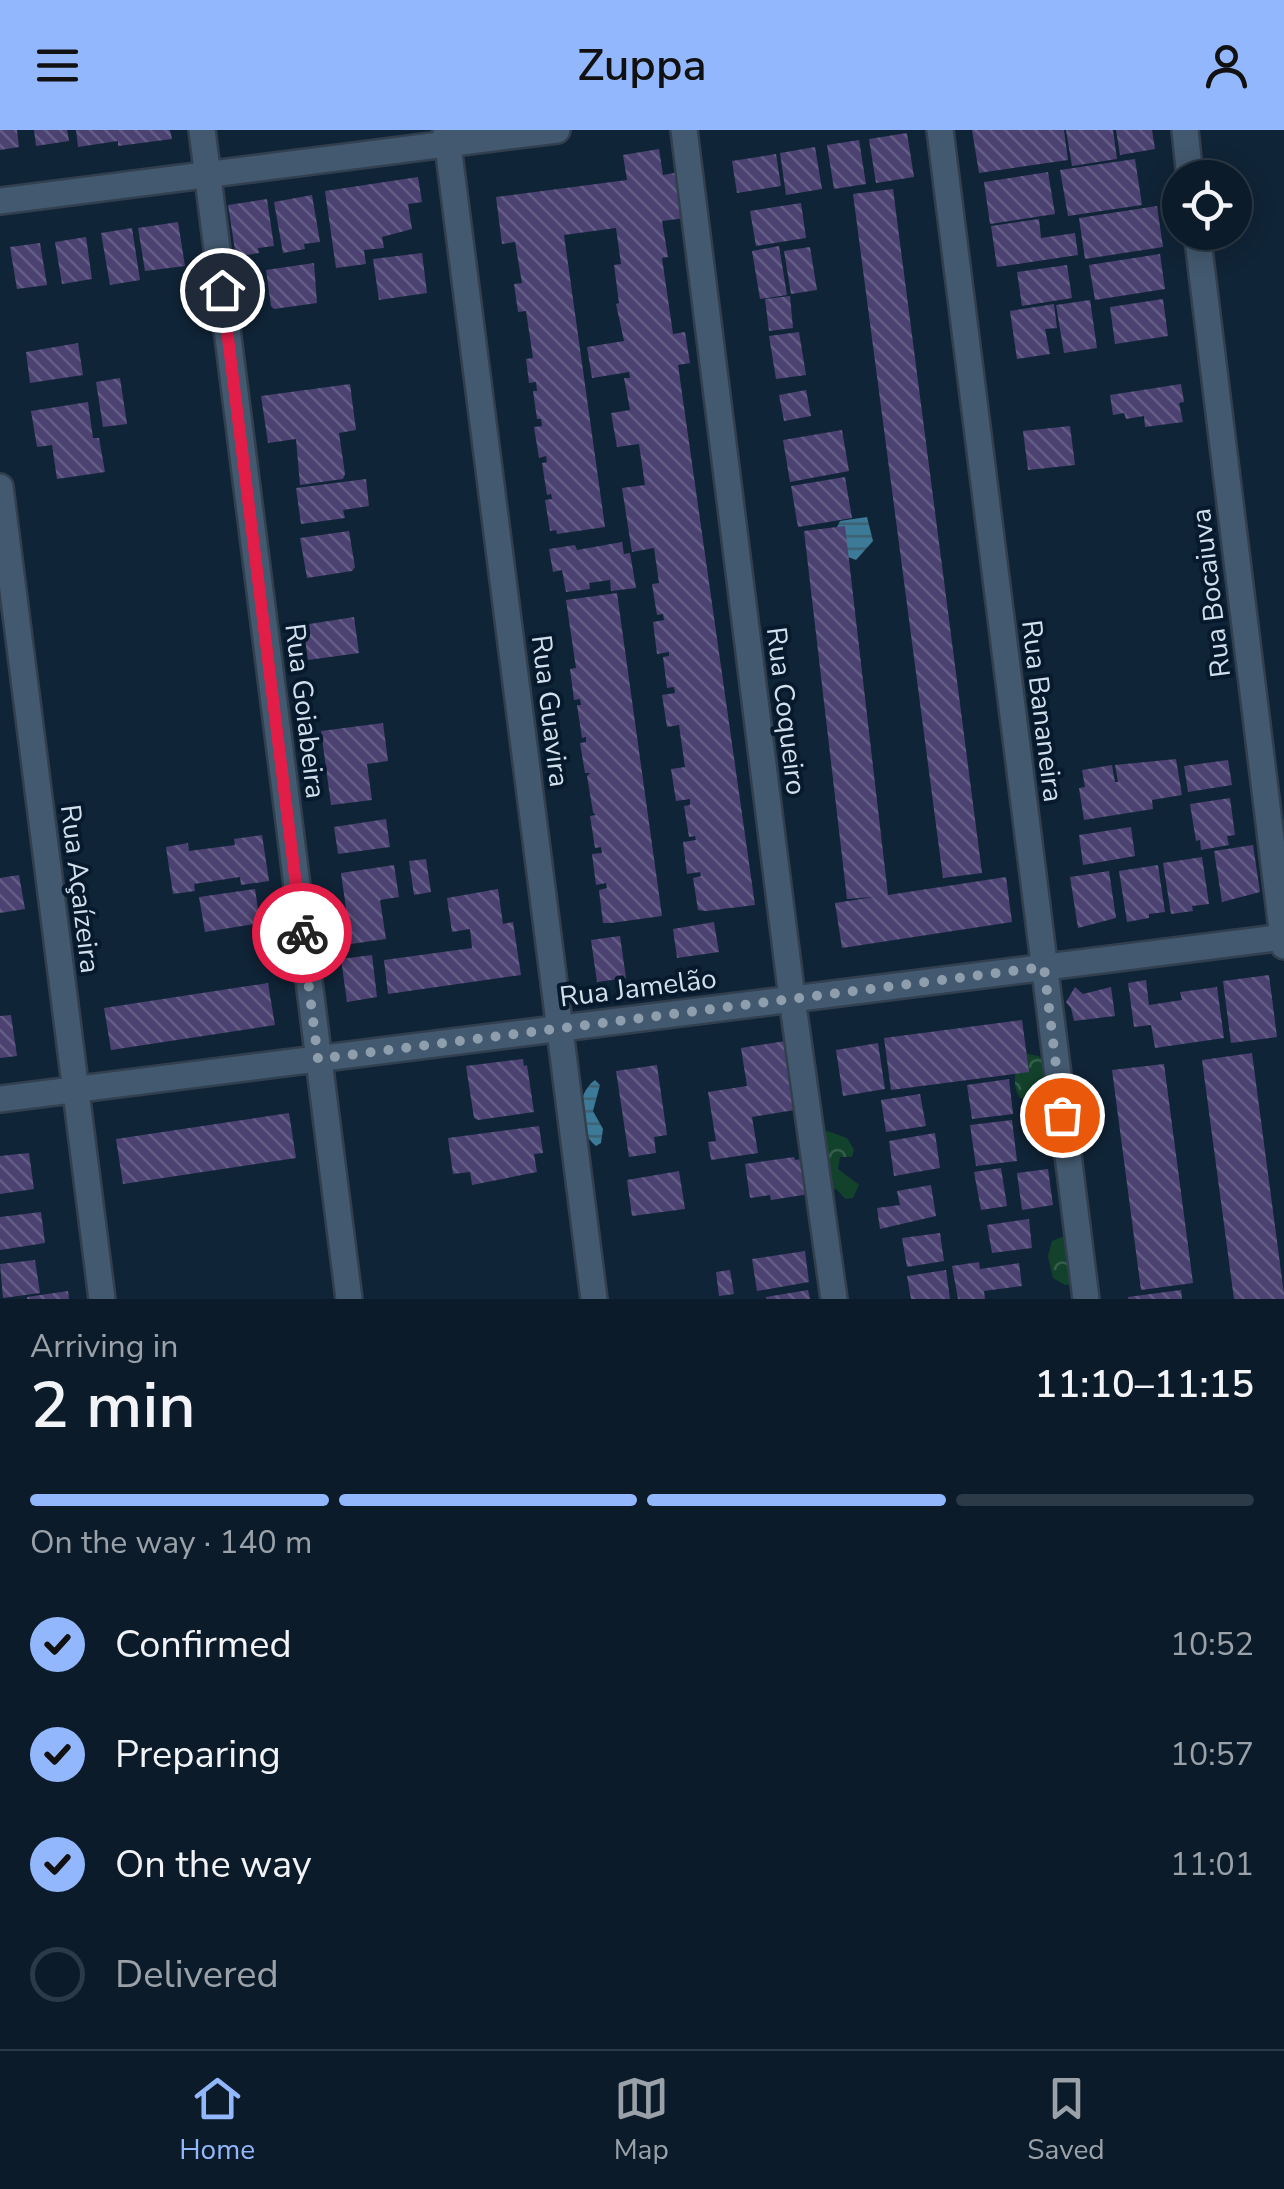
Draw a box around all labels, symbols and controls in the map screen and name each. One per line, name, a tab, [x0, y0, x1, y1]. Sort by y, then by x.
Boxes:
text: Zuppa	[577, 35, 707, 96]
icon: menu	[30, 38, 85, 93]
icon: person	[1199, 38, 1254, 93]
map controls	[1162, 160, 1252, 250]
button: locate	[1162, 160, 1252, 250]
pin	[180, 248, 265, 333]
icon: home	[195, 263, 250, 318]
street label: Rua Bocaiuva	[1182, 506, 1240, 680]
street label: Rua Bananeira	[1012, 618, 1072, 804]
street label: Rua Goiabeira	[275, 621, 335, 801]
street label: Rua Coqueiro	[757, 625, 815, 797]
street label: Rua Guavira	[522, 633, 578, 789]
street label: Rua Açaízeira	[51, 802, 109, 976]
courier	[252, 883, 352, 983]
icon: bike	[275, 906, 330, 961]
street label: Rua Jamelão	[557, 960, 719, 1016]
pin	[1020, 1073, 1105, 1158]
icon: bag	[1035, 1088, 1090, 1143]
text: Arriving in	[30, 1325, 178, 1368]
text: 11:10–11:15	[1035, 1359, 1254, 1410]
text: 2 min	[30, 1361, 196, 1450]
text: On the way · 140 m	[30, 1521, 312, 1564]
icon: check	[30, 1617, 85, 1672]
text: Confirmed	[115, 1619, 292, 1670]
text: 10:52	[1170, 1623, 1254, 1666]
icon: check	[30, 1727, 85, 1782]
text: Preparing	[115, 1729, 281, 1780]
text: 10:57	[1170, 1733, 1254, 1776]
icon: check	[30, 1837, 85, 1892]
text: On the way	[115, 1839, 311, 1890]
text: 11:01	[1170, 1843, 1254, 1886]
text: Delivered	[115, 1949, 279, 2000]
tab: Home	[179, 2071, 255, 2169]
tab: Map	[614, 2071, 669, 2169]
tab: Saved	[1027, 2071, 1105, 2169]

